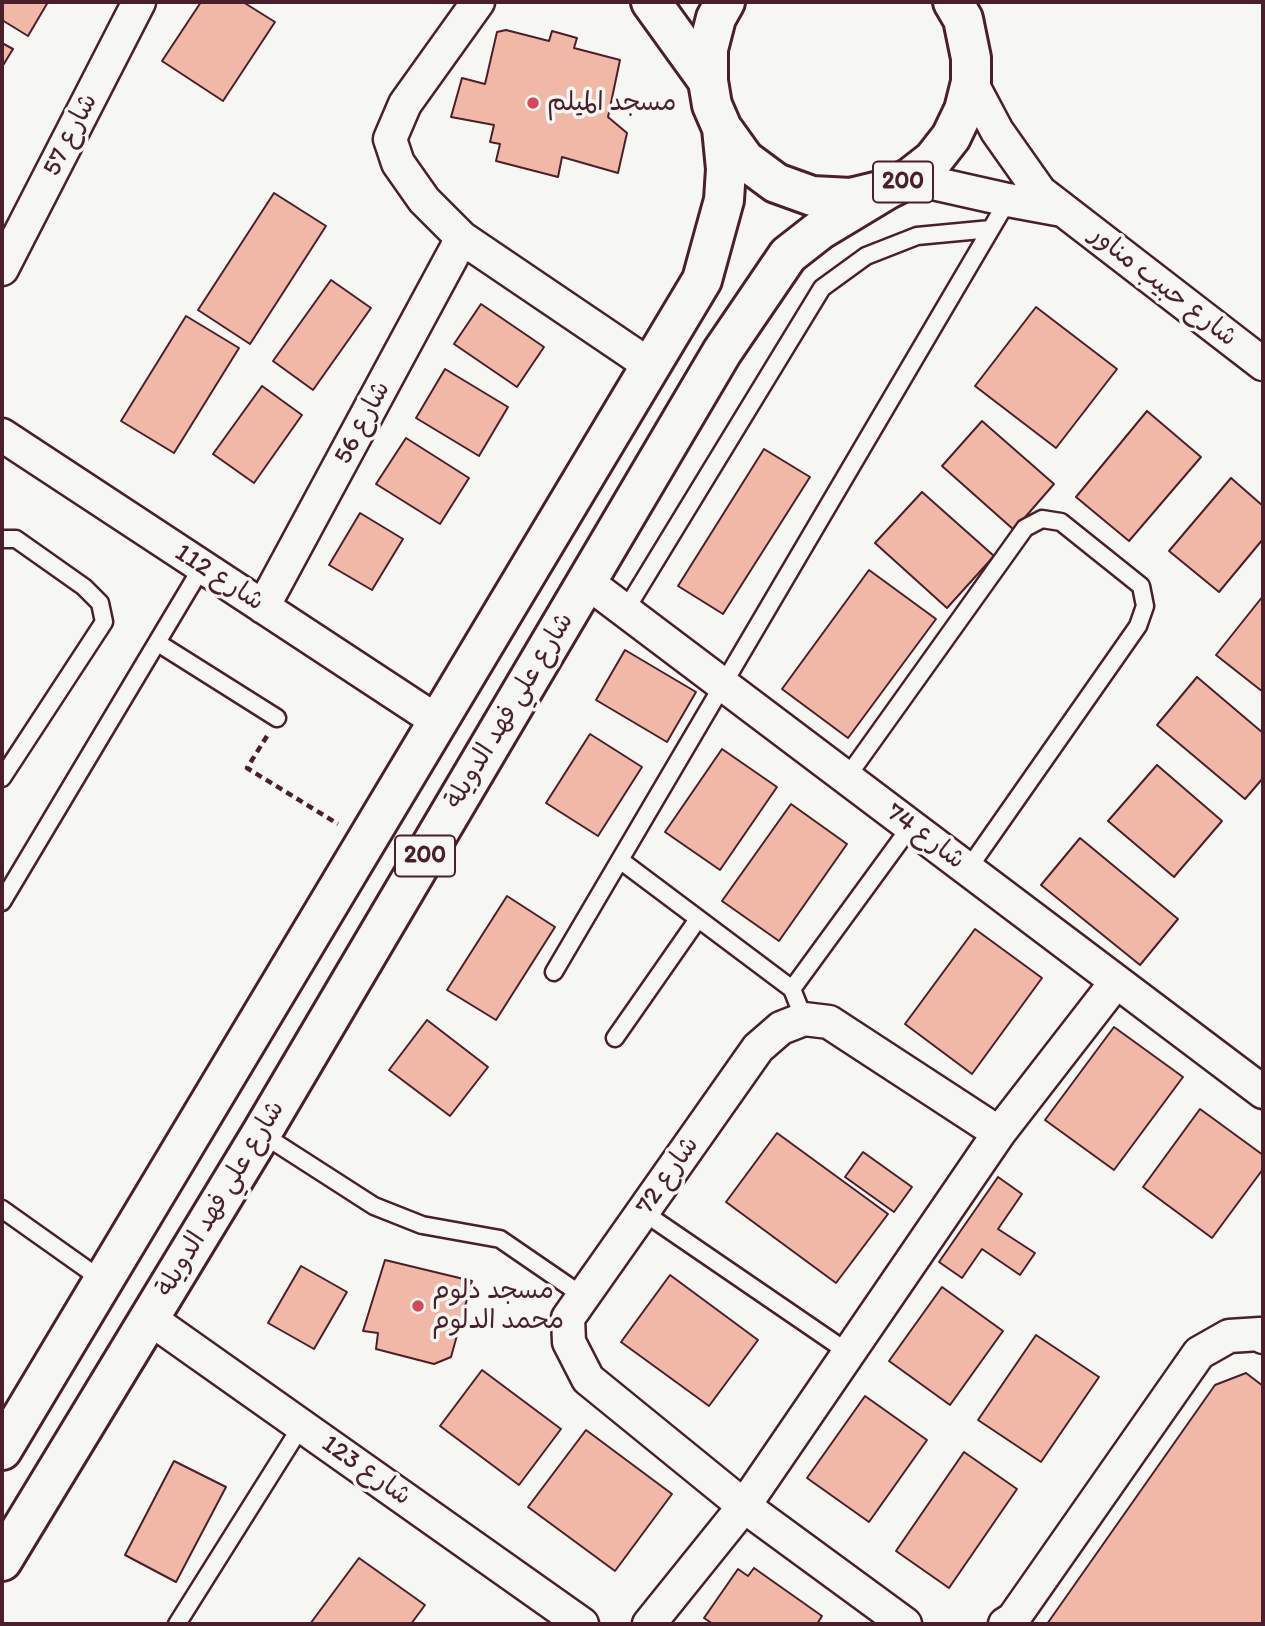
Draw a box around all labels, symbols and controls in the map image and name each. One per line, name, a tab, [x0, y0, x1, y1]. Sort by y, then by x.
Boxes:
place label: مسجد الميلم	[547, 87, 676, 119]
street label: شارع 57	[37, 88, 105, 182]
marker: مسجد الميلم	[525, 95, 541, 111]
road number: 200	[873, 162, 933, 202]
street label: شارع حبيب مناور	[1083, 220, 1243, 354]
street label: شارع 56	[328, 376, 398, 470]
street label: شارع 112	[169, 538, 269, 618]
street label: شارع علي فهد الدويلة	[439, 607, 581, 815]
street label: شارع 74	[879, 797, 971, 877]
road number: 200	[395, 836, 455, 876]
street label: شارع علي فهد الدويلة	[150, 1095, 292, 1303]
street label: شارع 72	[630, 1131, 706, 1221]
place label: مسجد دلوم محمد الدلوم	[432, 1275, 564, 1336]
marker: مسجد دلوم محمد الدلوم	[410, 1298, 426, 1314]
street label: شارع 123	[315, 1429, 417, 1513]

